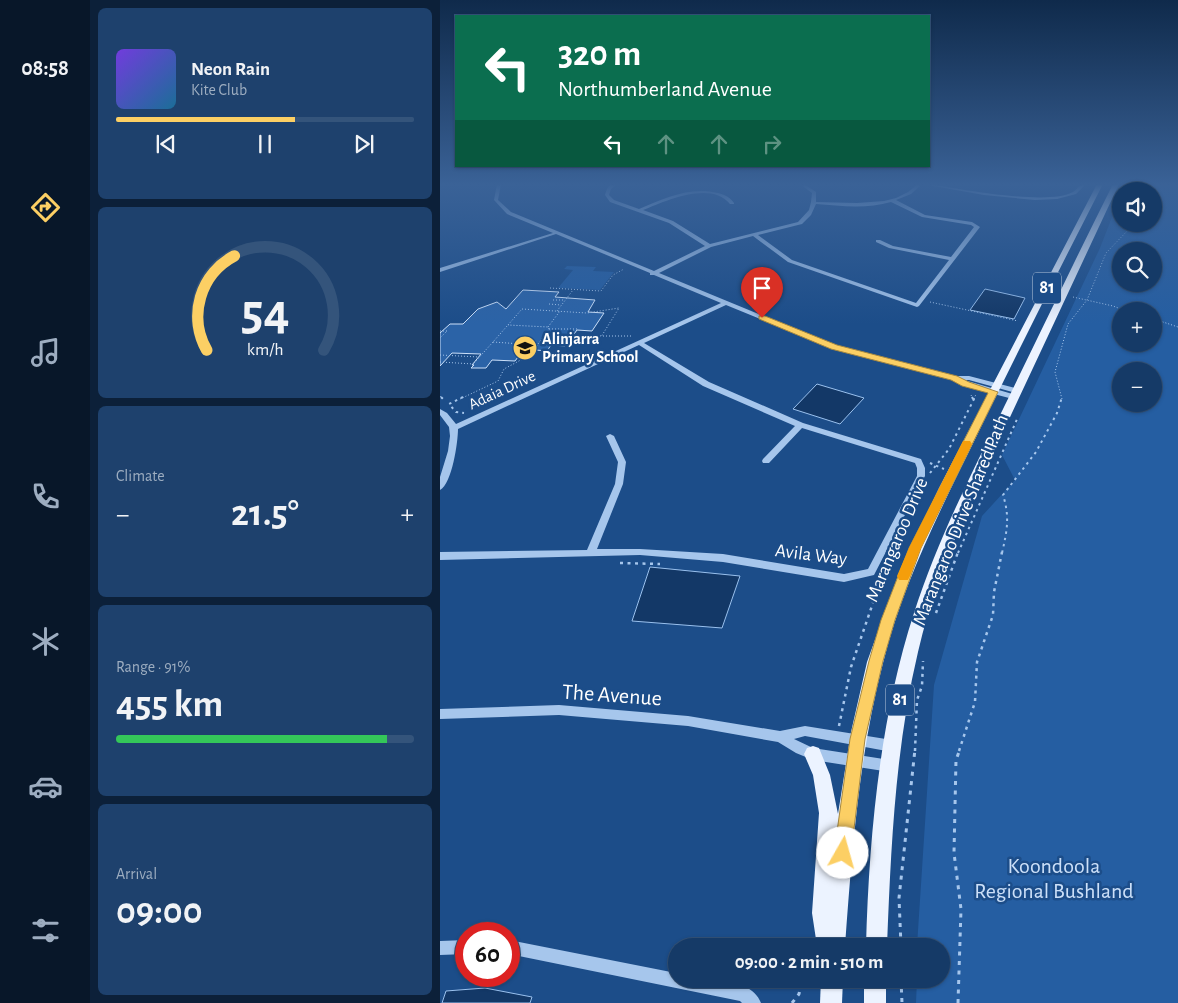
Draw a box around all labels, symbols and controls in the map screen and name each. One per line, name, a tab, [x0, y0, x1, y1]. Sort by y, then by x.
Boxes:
icon: left	[475, 35, 540, 100]
text: 320 m	[558, 37, 641, 72]
text: 08:58	[21, 57, 69, 79]
text: Neon Rain	[191, 60, 270, 79]
text: Northumberland Avenue	[558, 78, 772, 100]
text: Kite Club	[191, 82, 247, 98]
icon: previous	[152, 130, 180, 158]
icon: pause	[251, 130, 279, 158]
icon: next	[350, 130, 378, 158]
icon: left	[599, 130, 627, 158]
icon: ahead	[652, 130, 680, 158]
icon: ahead	[705, 130, 733, 158]
icon: right	[758, 130, 786, 158]
map controls	[1112, 182, 1162, 412]
button: sound	[1112, 182, 1162, 232]
icon: directions	[28, 190, 63, 225]
button: search	[1112, 242, 1162, 292]
pin	[741, 267, 783, 318]
road number: 81	[1033, 272, 1061, 304]
icon: arrive	[748, 274, 776, 302]
text: 54	[241, 287, 289, 339]
button: +	[1112, 302, 1162, 352]
place label: Alinjarra Primary School	[542, 331, 639, 366]
icon: music	[28, 335, 63, 370]
school or university icon: Alinjarra Primary School	[512, 335, 538, 361]
text: km/h	[247, 341, 283, 359]
button: −	[1112, 362, 1162, 412]
street label: Adaia Drive	[466, 368, 538, 412]
street label: Marangaroo Drive Shared Path	[910, 412, 1012, 628]
text: Climate	[116, 468, 165, 484]
street label: Marangaroo Drive	[862, 475, 932, 605]
icon: phone	[28, 479, 63, 514]
text: 21.5°	[231, 495, 299, 533]
text: −	[116, 501, 129, 529]
text: +	[401, 501, 414, 529]
street label: Avila Way	[774, 541, 848, 569]
icon: climate	[28, 624, 63, 659]
text: Range · 91%	[116, 659, 190, 675]
street label: The Avenue	[561, 681, 663, 709]
road number: 81	[886, 684, 914, 716]
text: 455 km	[116, 686, 223, 724]
icon: car	[28, 769, 63, 804]
position arrow	[816, 826, 868, 878]
park label: Koondoola Regional Bushland	[974, 855, 1134, 902]
text: Arrival	[116, 866, 157, 882]
text: 09:00	[116, 893, 202, 931]
icon: filters	[28, 913, 63, 948]
speed limit sign: 60	[455, 922, 520, 987]
text: 09:00 · 2 min · 510 m	[735, 953, 883, 972]

